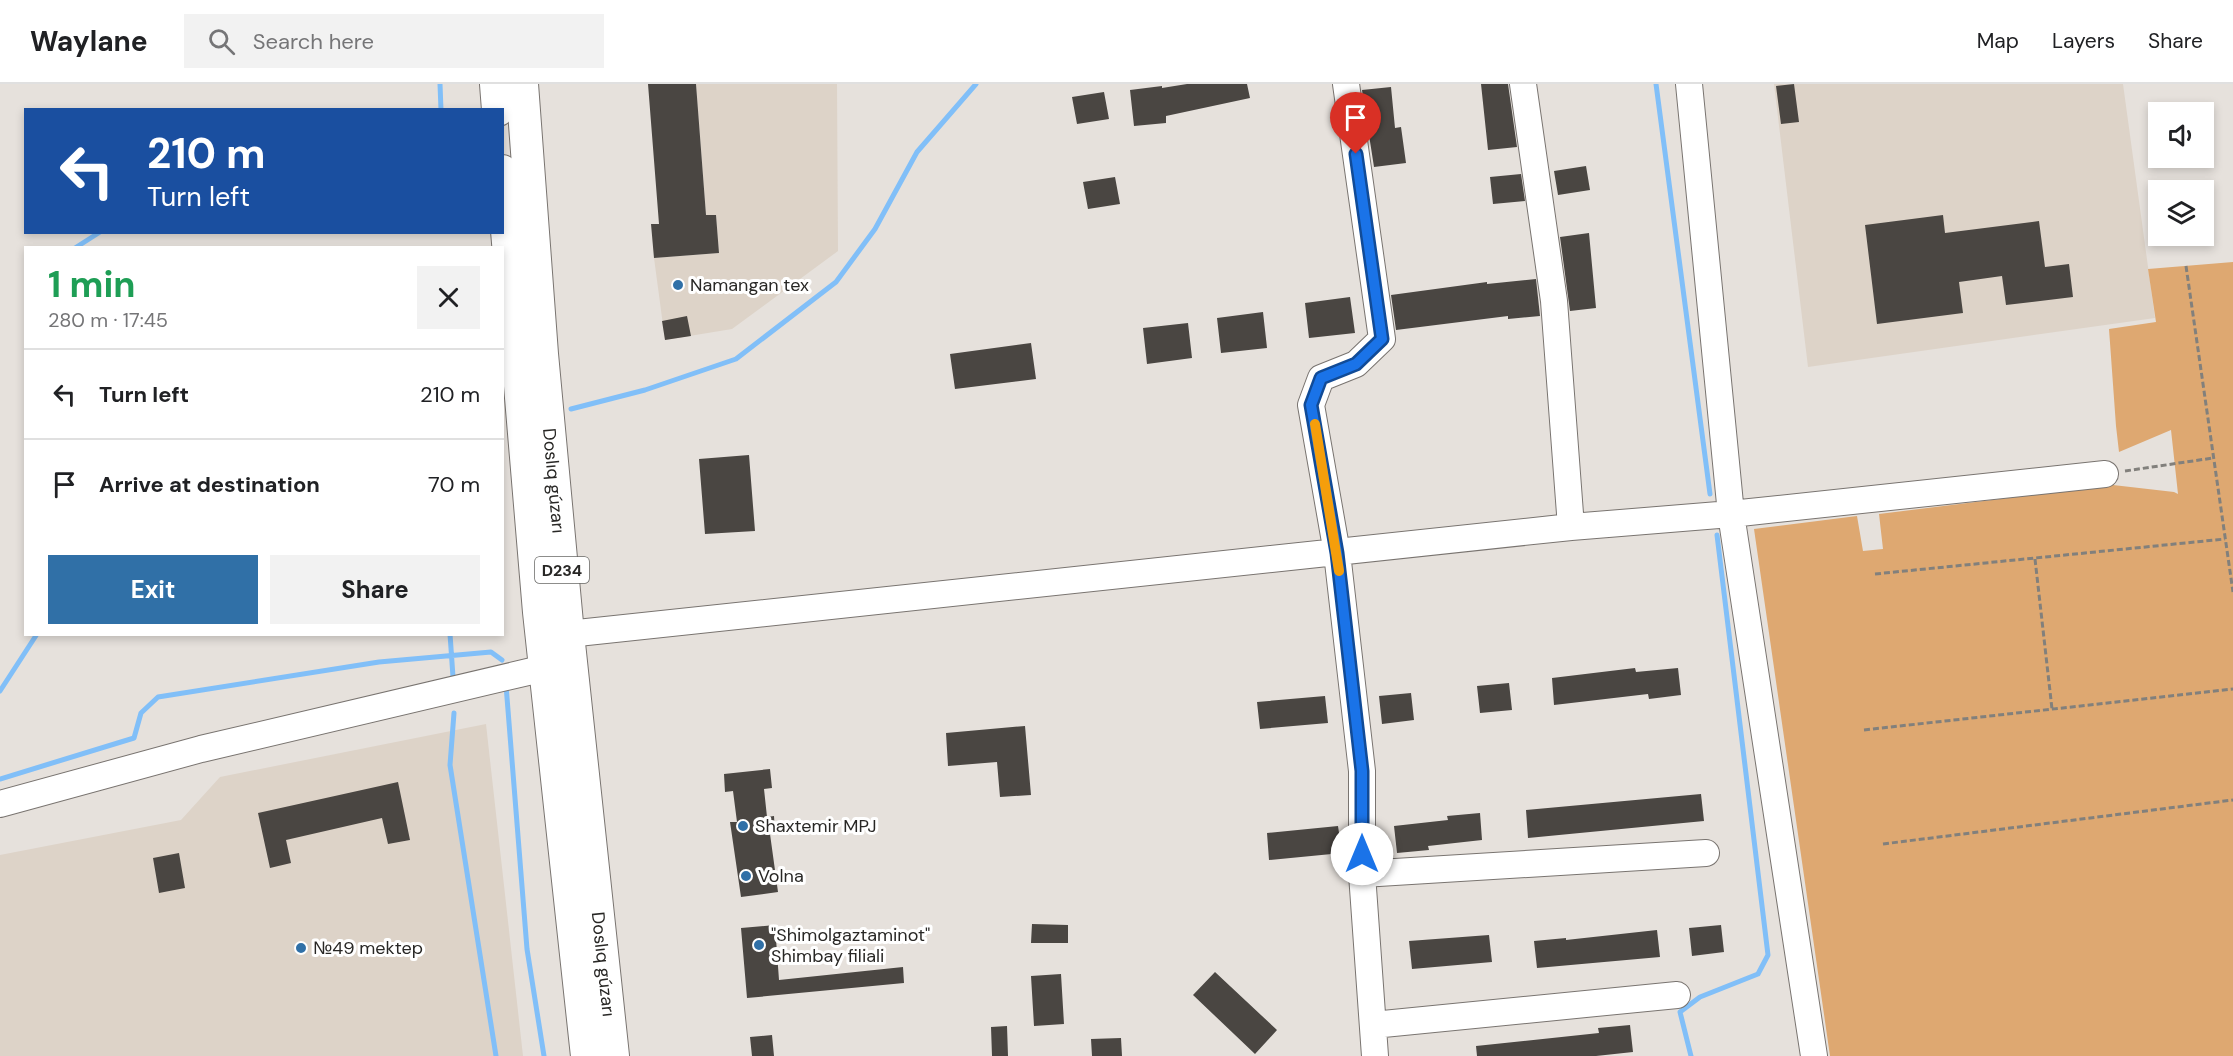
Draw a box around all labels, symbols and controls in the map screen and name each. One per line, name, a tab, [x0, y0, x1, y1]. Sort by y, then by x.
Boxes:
search box	[184, 14, 604, 68]
text: Waylane	[30, 23, 148, 60]
icon: search	[205, 25, 238, 58]
text: Search here	[253, 27, 374, 56]
text: Map	[1977, 27, 2019, 55]
text: Layers	[2052, 27, 2115, 55]
text: Share	[2148, 27, 2203, 55]
pin	[1330, 92, 1381, 154]
icon: arrive	[1339, 101, 1372, 134]
map controls	[2148, 102, 2214, 246]
button: sound	[2148, 102, 2214, 168]
text: 210 m	[147, 126, 265, 181]
icon: left	[48, 132, 126, 210]
text: Turn left	[147, 179, 250, 214]
button: layers	[2148, 180, 2214, 246]
text: 1 min	[48, 261, 136, 308]
button: close	[417, 266, 480, 329]
place label: Namangan tex	[690, 273, 809, 297]
marker: Namangan tex	[671, 278, 685, 292]
text: 280 m · 17:45	[48, 307, 168, 333]
icon: left	[48, 378, 81, 411]
text: Turn left	[99, 380, 189, 409]
text: 210 m	[420, 380, 480, 409]
street label: Doslıq gúzarı	[537, 427, 571, 534]
icon: arrive	[48, 468, 81, 501]
text: Arrive at destination	[99, 470, 320, 499]
text: 70 m	[428, 470, 480, 499]
button: Exit	[48, 555, 258, 624]
button: Share	[270, 555, 480, 624]
road number: D234	[535, 557, 589, 583]
place label: Shaxtemir MPJ	[755, 814, 877, 838]
marker: Shaxtemir MPJ	[736, 819, 750, 833]
position arrow	[1330, 822, 1394, 886]
place label: Volna	[758, 864, 804, 888]
marker: Volna	[739, 869, 753, 883]
street label: Doslıq gúzarı	[586, 911, 621, 1018]
place label: "Shimolgaztaminot" Shimbay filiali	[771, 923, 930, 968]
place label: №49 mektep	[313, 936, 423, 960]
marker: "Shimolgaztaminot" Shimbay filiali	[752, 938, 766, 952]
marker: №49 mektep	[294, 941, 308, 955]

